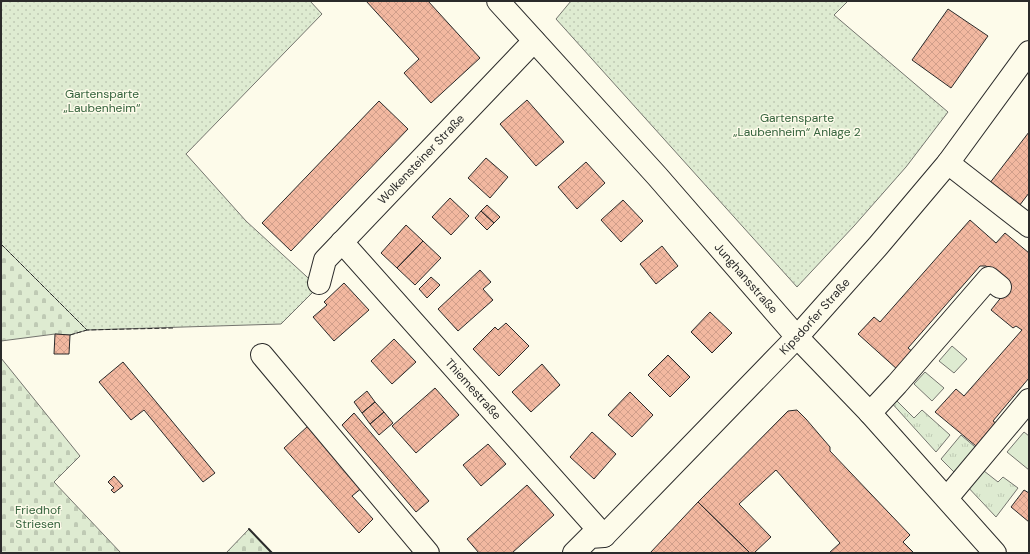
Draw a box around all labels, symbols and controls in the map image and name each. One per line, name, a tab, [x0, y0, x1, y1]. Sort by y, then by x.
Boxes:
park label: Gartensparte „Laubenheim“	[64, 86, 141, 116]
park label: Gartensparte „Laubenheim“ Anlage 2	[733, 110, 861, 140]
street label: Wolkensteiner Straße	[374, 111, 468, 208]
street label: Junghansstraße	[711, 239, 781, 317]
street label: Kipsdorfer Straße	[776, 275, 854, 358]
street label: Thiemestraße	[441, 355, 505, 423]
park label: Friedhof Striesen	[15, 502, 61, 532]

